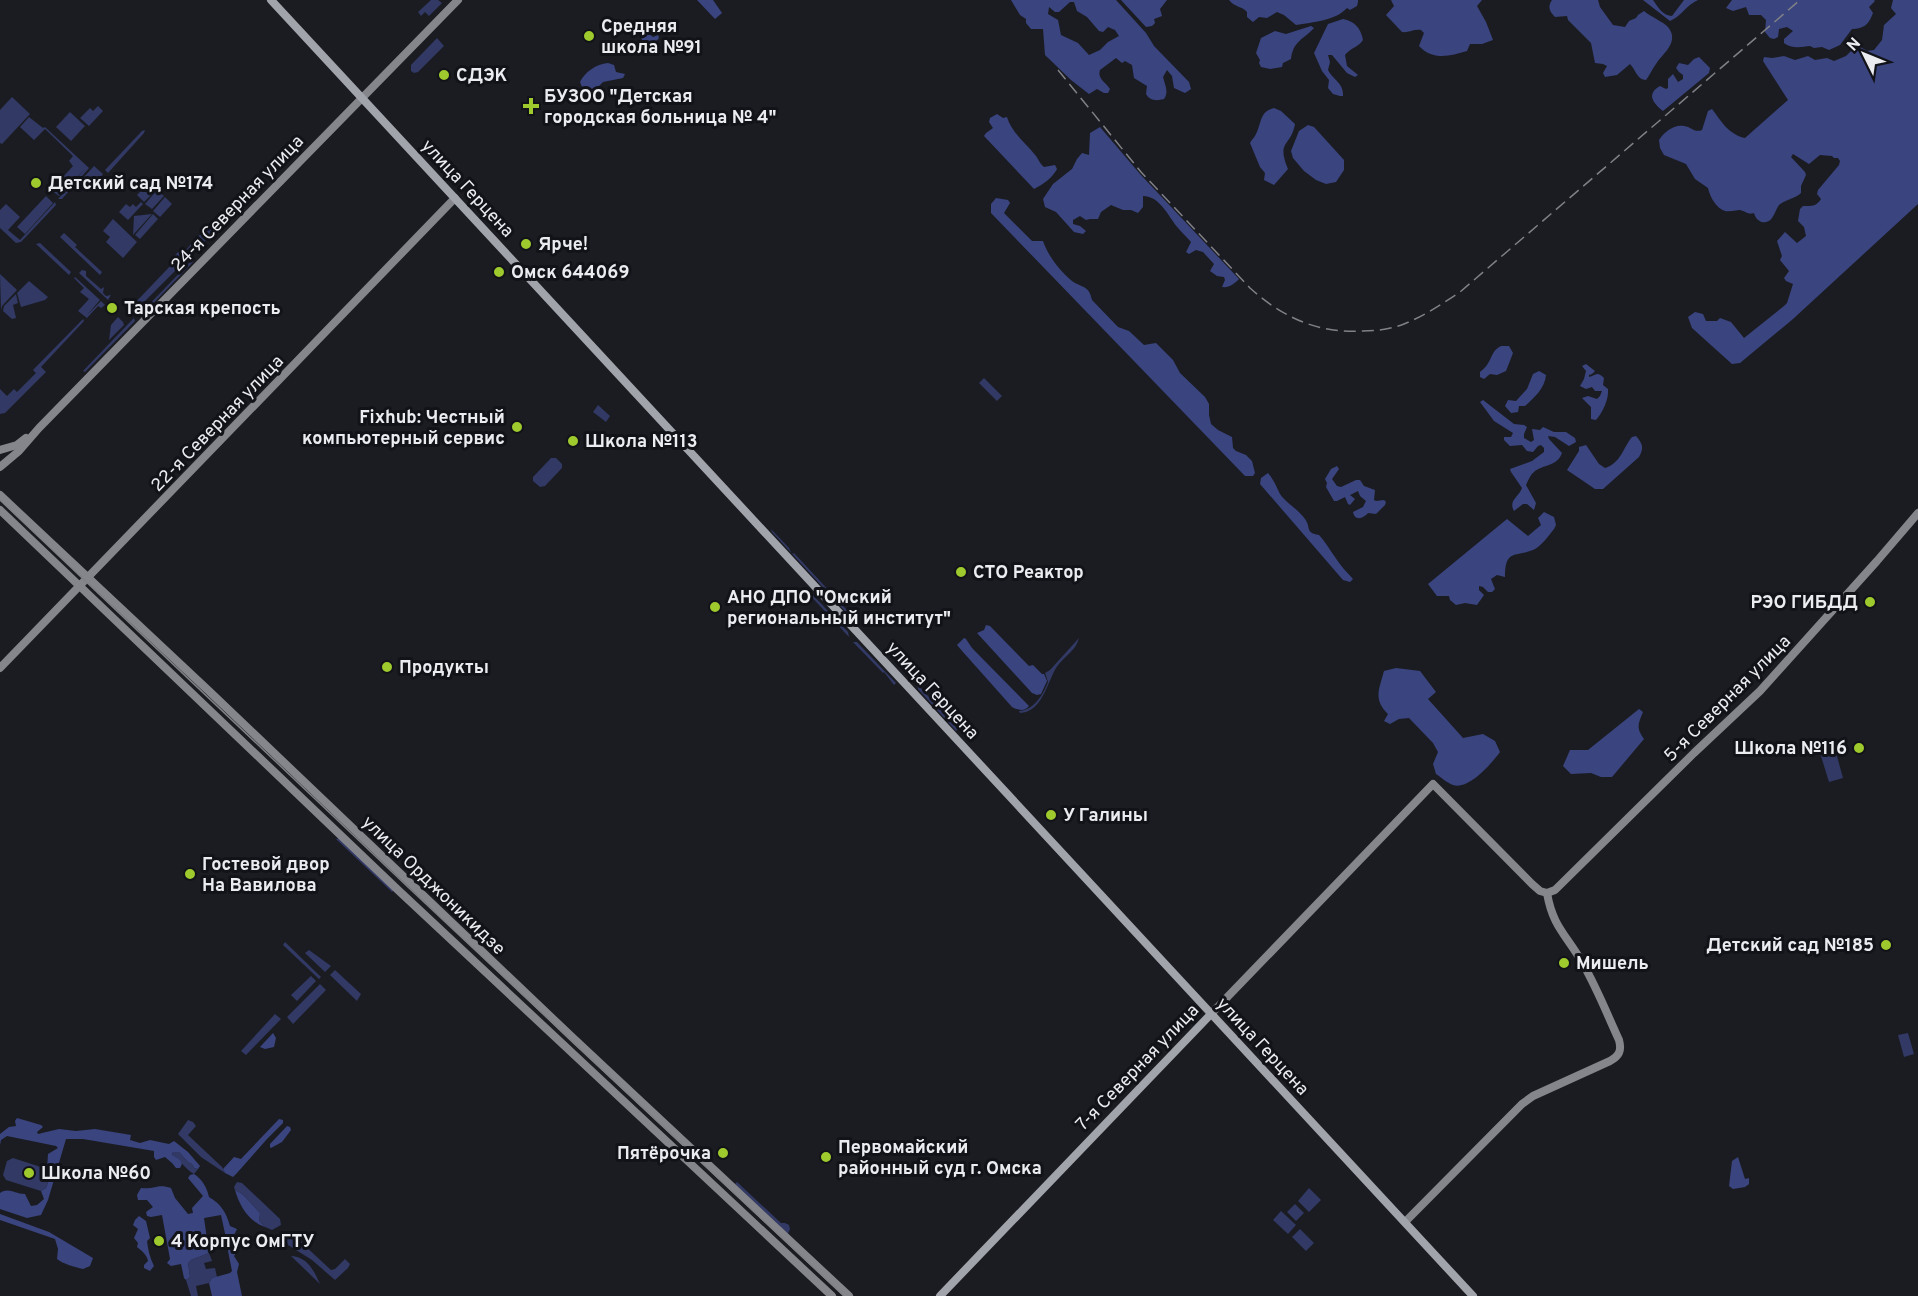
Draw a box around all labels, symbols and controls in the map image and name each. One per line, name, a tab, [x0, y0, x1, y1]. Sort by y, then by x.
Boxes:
place label: Средняя школа №91	[601, 16, 702, 60]
north arrow	[1834, 24, 1894, 84]
marker: Средняя школа №91	[582, 29, 596, 43]
text: N	[1843, 34, 1866, 56]
place label: СДЭК	[456, 65, 508, 88]
marker: СДЭК	[437, 68, 451, 82]
place label: БУЗОО "Детская городская больница № 4"	[544, 86, 777, 130]
marker: БУЗОО "Детская городская больница № 4"	[522, 97, 540, 115]
street label: 24-я Северная улица	[167, 131, 309, 277]
street label: улица Герцена	[416, 135, 518, 243]
place label: Детский сад №174	[48, 173, 213, 196]
marker: Детский сад №174	[29, 176, 43, 190]
place label: Ярче!	[538, 234, 588, 257]
marker: Ярче!	[519, 237, 533, 251]
place label: Омск 644069	[511, 262, 630, 285]
marker: Омск 644069	[492, 265, 506, 279]
place label: Тарская крепость	[124, 298, 281, 321]
marker: Тарская крепость	[105, 301, 119, 315]
street label: 22-я Северная улица	[147, 351, 289, 497]
place label: Fixhub: Честный компьютерный сервис	[302, 407, 505, 451]
marker: Fixhub: Честный компьютерный сервис	[510, 420, 524, 434]
place label: Школа №113	[585, 431, 697, 454]
marker: Школа №113	[566, 434, 580, 448]
place label: СТО Реактор	[973, 562, 1084, 585]
marker: СТО Реактор	[954, 565, 968, 579]
place label: АНО ДПО "Омский региональный институт"	[727, 587, 951, 631]
place label: РЭО ГИБДД	[1750, 592, 1858, 615]
marker: РЭО ГИБДД	[1863, 595, 1877, 609]
marker: АНО ДПО "Омский региональный институт"	[708, 600, 722, 614]
street label: 5-я Северная улица	[1660, 631, 1796, 767]
street label: улица Герцена	[881, 637, 983, 745]
place label: Продукты	[399, 657, 489, 680]
marker: Продукты	[380, 660, 394, 674]
place label: Школа №116	[1734, 738, 1847, 761]
marker: Школа №116	[1852, 741, 1866, 755]
place label: У Галины	[1063, 805, 1148, 828]
marker: У Галины	[1044, 808, 1058, 822]
street label: улица Орджоникидзе	[356, 812, 510, 961]
place label: Гостевой двор На Вавилова	[202, 854, 330, 898]
marker: Гостевой двор На Вавилова	[183, 867, 197, 881]
place label: Детский сад №185	[1706, 935, 1874, 958]
marker: Детский сад №185	[1879, 938, 1893, 952]
place label: Мишель	[1576, 953, 1649, 976]
marker: Мишель	[1557, 956, 1571, 970]
street label: улица Герцена	[1211, 993, 1313, 1101]
street label: 7-я Северная улица	[1072, 1000, 1205, 1136]
place label: Первомайский районный суд г. Омска	[838, 1137, 1042, 1181]
place label: Пятёрочка	[617, 1143, 711, 1166]
marker: Пятёрочка	[716, 1146, 730, 1160]
marker: Первомайский районный суд г. Омска	[819, 1150, 833, 1164]
place label: Школа №60	[41, 1163, 151, 1186]
marker: Школа №60	[22, 1166, 36, 1180]
place label: 4 Корпус ОмГТУ	[171, 1231, 314, 1254]
marker: 4 Корпус ОмГТУ	[152, 1234, 166, 1248]

